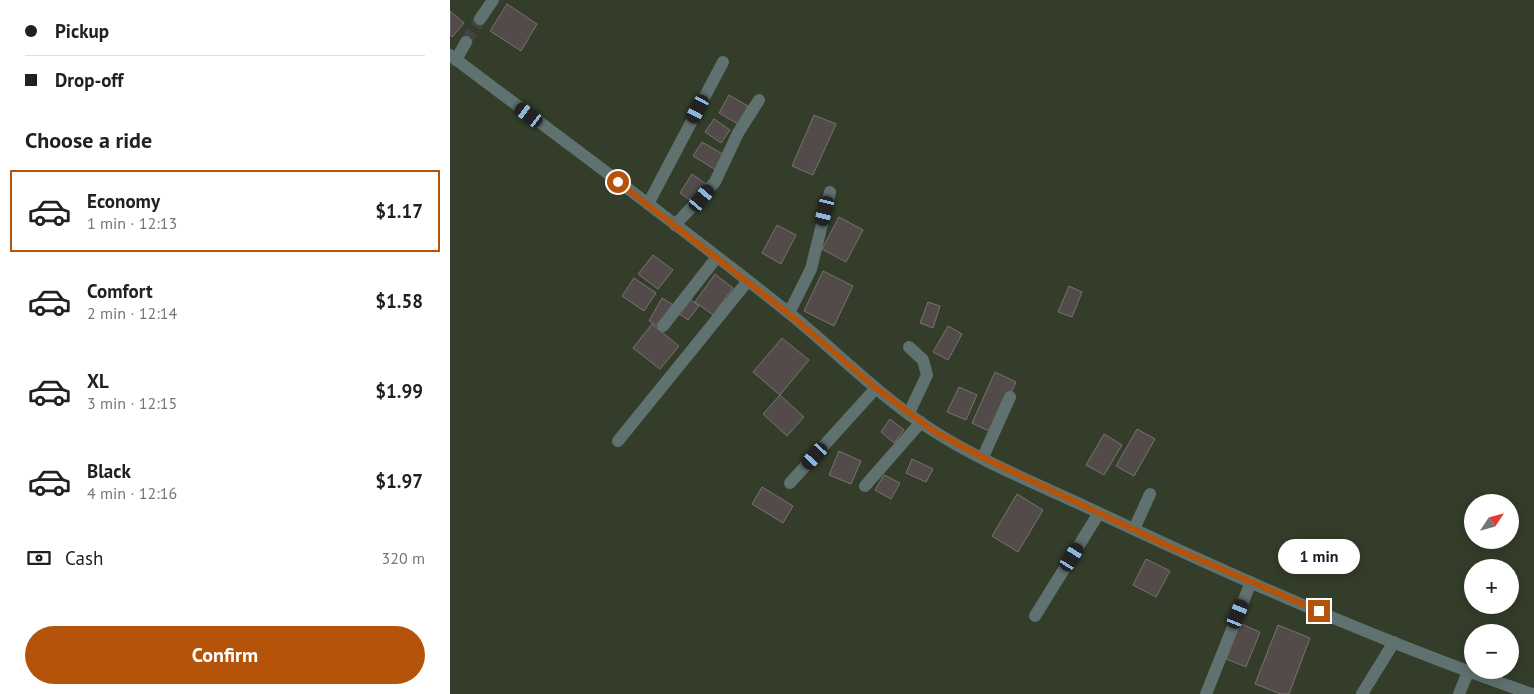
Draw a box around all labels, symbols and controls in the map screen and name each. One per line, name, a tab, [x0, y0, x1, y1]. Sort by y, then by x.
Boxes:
text: Pickup	[55, 19, 109, 43]
text: Drop-off	[55, 68, 123, 92]
car	[684, 92, 711, 126]
car	[512, 100, 545, 130]
text: Choose a ride	[25, 126, 152, 154]
route start	[607, 171, 629, 193]
car	[686, 182, 717, 214]
icon: car	[27, 189, 72, 234]
text: Economy	[87, 189, 160, 213]
car	[814, 195, 835, 227]
text: $1.17	[375, 199, 423, 223]
text: 1 min · 12:13	[87, 213, 177, 233]
icon: car	[27, 279, 72, 324]
text: Comfort	[87, 279, 153, 303]
text: $1.58	[375, 289, 423, 313]
text: 2 min · 12:14	[87, 303, 177, 323]
icon: car	[27, 369, 72, 414]
text: XL	[87, 369, 109, 393]
text: $1.99	[375, 379, 423, 403]
text: 3 min · 12:15	[87, 393, 177, 413]
car	[799, 440, 830, 472]
icon: car	[27, 459, 72, 504]
text: Black	[87, 459, 131, 483]
text: $1.97	[375, 469, 423, 493]
text: 4 min · 12:16	[87, 483, 177, 503]
north arrow	[1464, 494, 1519, 549]
map controls	[1464, 494, 1519, 679]
callout: 1 min	[1278, 538, 1360, 574]
car	[1057, 540, 1086, 574]
icon: cash	[25, 544, 53, 572]
text: Cash	[65, 546, 103, 570]
text: 1 min	[1299, 546, 1339, 566]
text: 320 m	[382, 548, 425, 568]
button: +	[1464, 559, 1519, 614]
car	[1225, 597, 1250, 631]
route end	[1308, 600, 1330, 622]
button: −	[1464, 624, 1519, 679]
button: Confirm	[25, 626, 425, 684]

